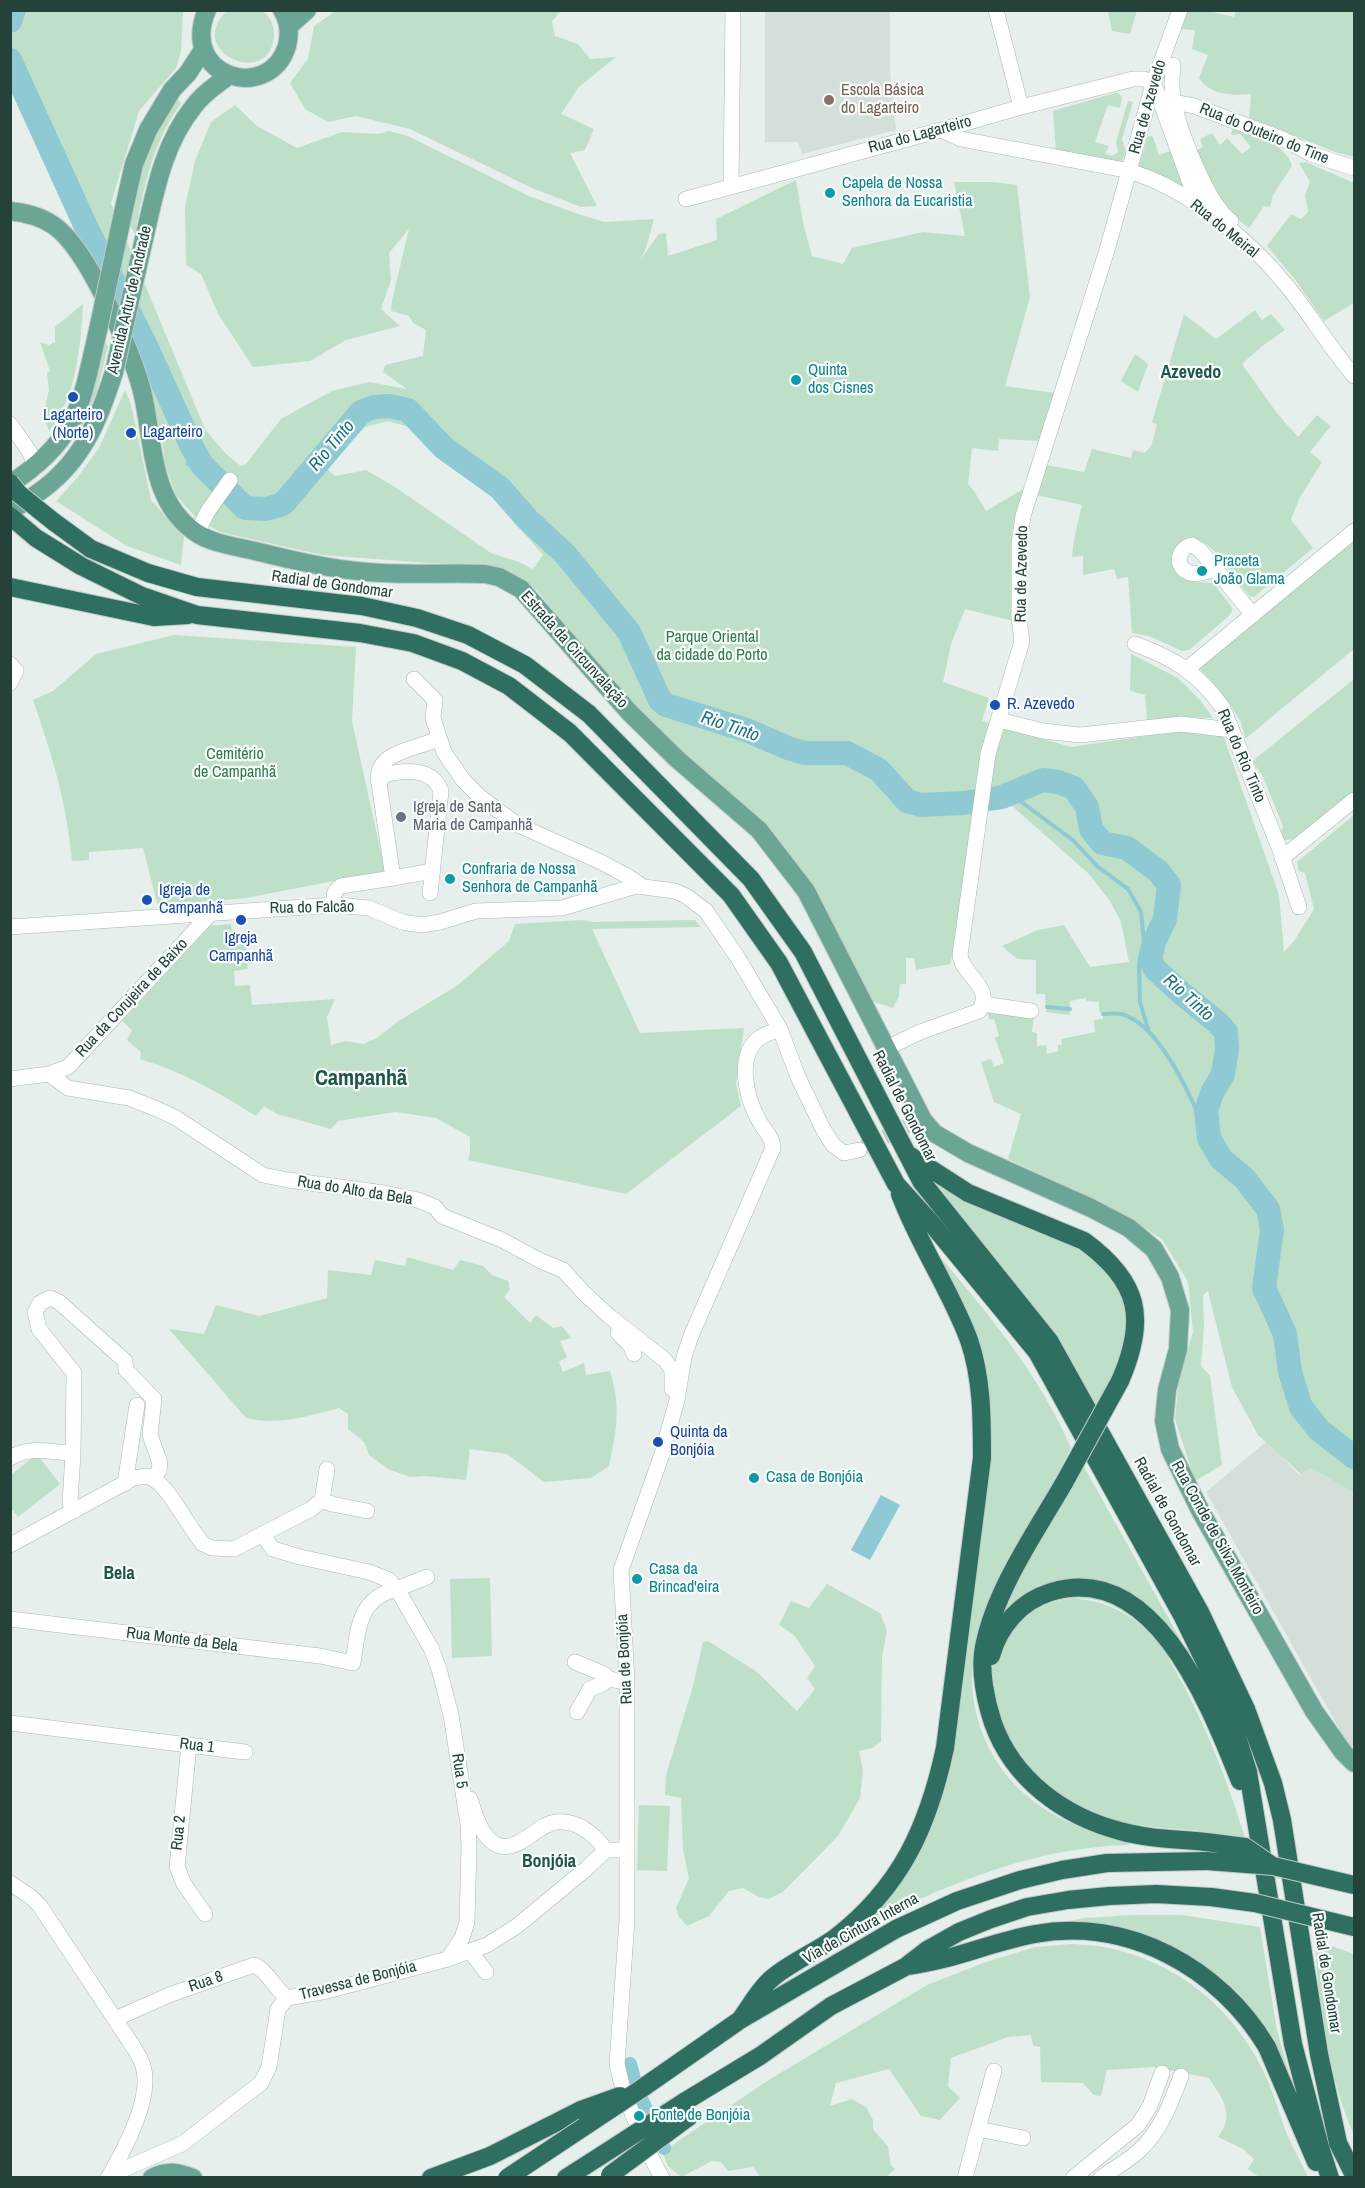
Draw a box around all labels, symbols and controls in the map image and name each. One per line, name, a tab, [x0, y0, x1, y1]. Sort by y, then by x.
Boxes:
street label: Rua de Azevedo	[1125, 58, 1171, 156]
place label: Escola Básica do Lagarteiro	[841, 81, 924, 119]
marker: Escola Básica do Lagarteiro	[822, 93, 836, 107]
street label: Rua do Outeiro do Tine	[1197, 99, 1331, 169]
street label: Rua do Lagarteiro	[866, 112, 974, 158]
place label: Capela de Nossa Senhora da Eucaristia	[842, 174, 973, 212]
marker: Capela de Nossa Senhora da Eucaristia	[823, 186, 837, 200]
street label: Rua do Meiral	[1186, 196, 1262, 262]
street label: Avenida Artur de Andrade	[104, 224, 156, 376]
place label: Quinta dos Cisnes	[808, 361, 874, 399]
district label: Azevedo	[1161, 362, 1221, 384]
marker: Quinta dos Cisnes	[789, 373, 803, 387]
marker: Lagarteiro (Norte)	[66, 390, 80, 404]
place label: Lagarteiro (Norte)	[43, 406, 103, 444]
water label: Rio Tinto	[304, 416, 360, 476]
place label: Lagarteiro	[143, 423, 203, 443]
marker: Lagarteiro	[124, 426, 138, 440]
street label: Rua de Azevedo	[1012, 525, 1032, 623]
place label: Praceta João Glama	[1214, 552, 1285, 590]
marker: Praceta João Glama	[1195, 564, 1209, 578]
street label: Radial de Gondomar	[270, 567, 394, 603]
street label: Estrada da Circunvalação	[516, 587, 632, 713]
park label: Parque Oriental da cidade do Porto	[657, 628, 767, 666]
place label: R. Azevedo	[1007, 695, 1075, 715]
marker: R. Azevedo	[988, 698, 1002, 712]
street label: Rua do Rio Tinto	[1213, 706, 1269, 806]
water label: Rio Tinto	[698, 707, 762, 747]
park label: Cemitério de Campanhã	[194, 745, 276, 783]
place label: Igreja de Santa Maria de Campanhã	[413, 798, 533, 836]
marker: Igreja de Santa Maria de Campanhã	[394, 810, 408, 824]
place label: Confraria de Nossa Senhora de Campanhã	[462, 860, 598, 898]
marker: Confraria de Nossa Senhora de Campanhã	[443, 872, 457, 886]
place label: Igreja de Campanhã	[159, 881, 223, 919]
marker: Igreja de Campanhã	[140, 893, 154, 907]
street label: Rua do Falcão	[269, 898, 355, 918]
marker: Igreja Campanhã	[234, 913, 248, 927]
place label: Igreja Campanhã	[209, 929, 273, 967]
street label: Rua da Corujeira de Baixo	[72, 935, 192, 1061]
water label: Rio Tinto	[1158, 970, 1218, 1026]
street label: Radial de Gondomar	[868, 1047, 940, 1165]
district label: Campanhã	[315, 1066, 407, 1092]
street label: Rua do Alto da Bela	[296, 1172, 414, 1210]
place label: Quinta da Bonjóia	[670, 1423, 728, 1461]
marker: Quinta da Bonjóia	[651, 1435, 665, 1449]
street label: Radial de Gondomar	[1129, 1454, 1205, 1570]
street label: Rua Conde de Silva Monteiro	[1167, 1458, 1267, 1618]
place label: Casa de Bonjóia	[766, 1468, 863, 1488]
marker: Casa de Bonjóia	[747, 1471, 761, 1485]
place label: Casa da Brincad'eira	[649, 1560, 719, 1598]
district label: Bela	[103, 1563, 135, 1585]
marker: Casa da Brincad'eira	[630, 1572, 644, 1586]
street label: Rua de Bonjóia	[613, 1613, 637, 1705]
street label: Rua Monte da Bela	[125, 1624, 239, 1656]
street label: Rua 1	[178, 1734, 216, 1758]
street label: Rua 5	[447, 1752, 471, 1790]
street label: Rua 2	[168, 1815, 190, 1851]
district label: Bonjóia	[522, 1851, 576, 1873]
street label: Via de Cintura Interna	[800, 1889, 922, 1969]
street label: Radial de Gondomar	[1307, 1911, 1345, 2035]
street label: Travessa de Bonjóia	[298, 1957, 418, 2005]
street label: Rua 8	[186, 1967, 226, 1997]
place label: Fonte de Bonjóia	[651, 2106, 750, 2126]
marker: Fonte de Bonjóia	[632, 2109, 646, 2123]

